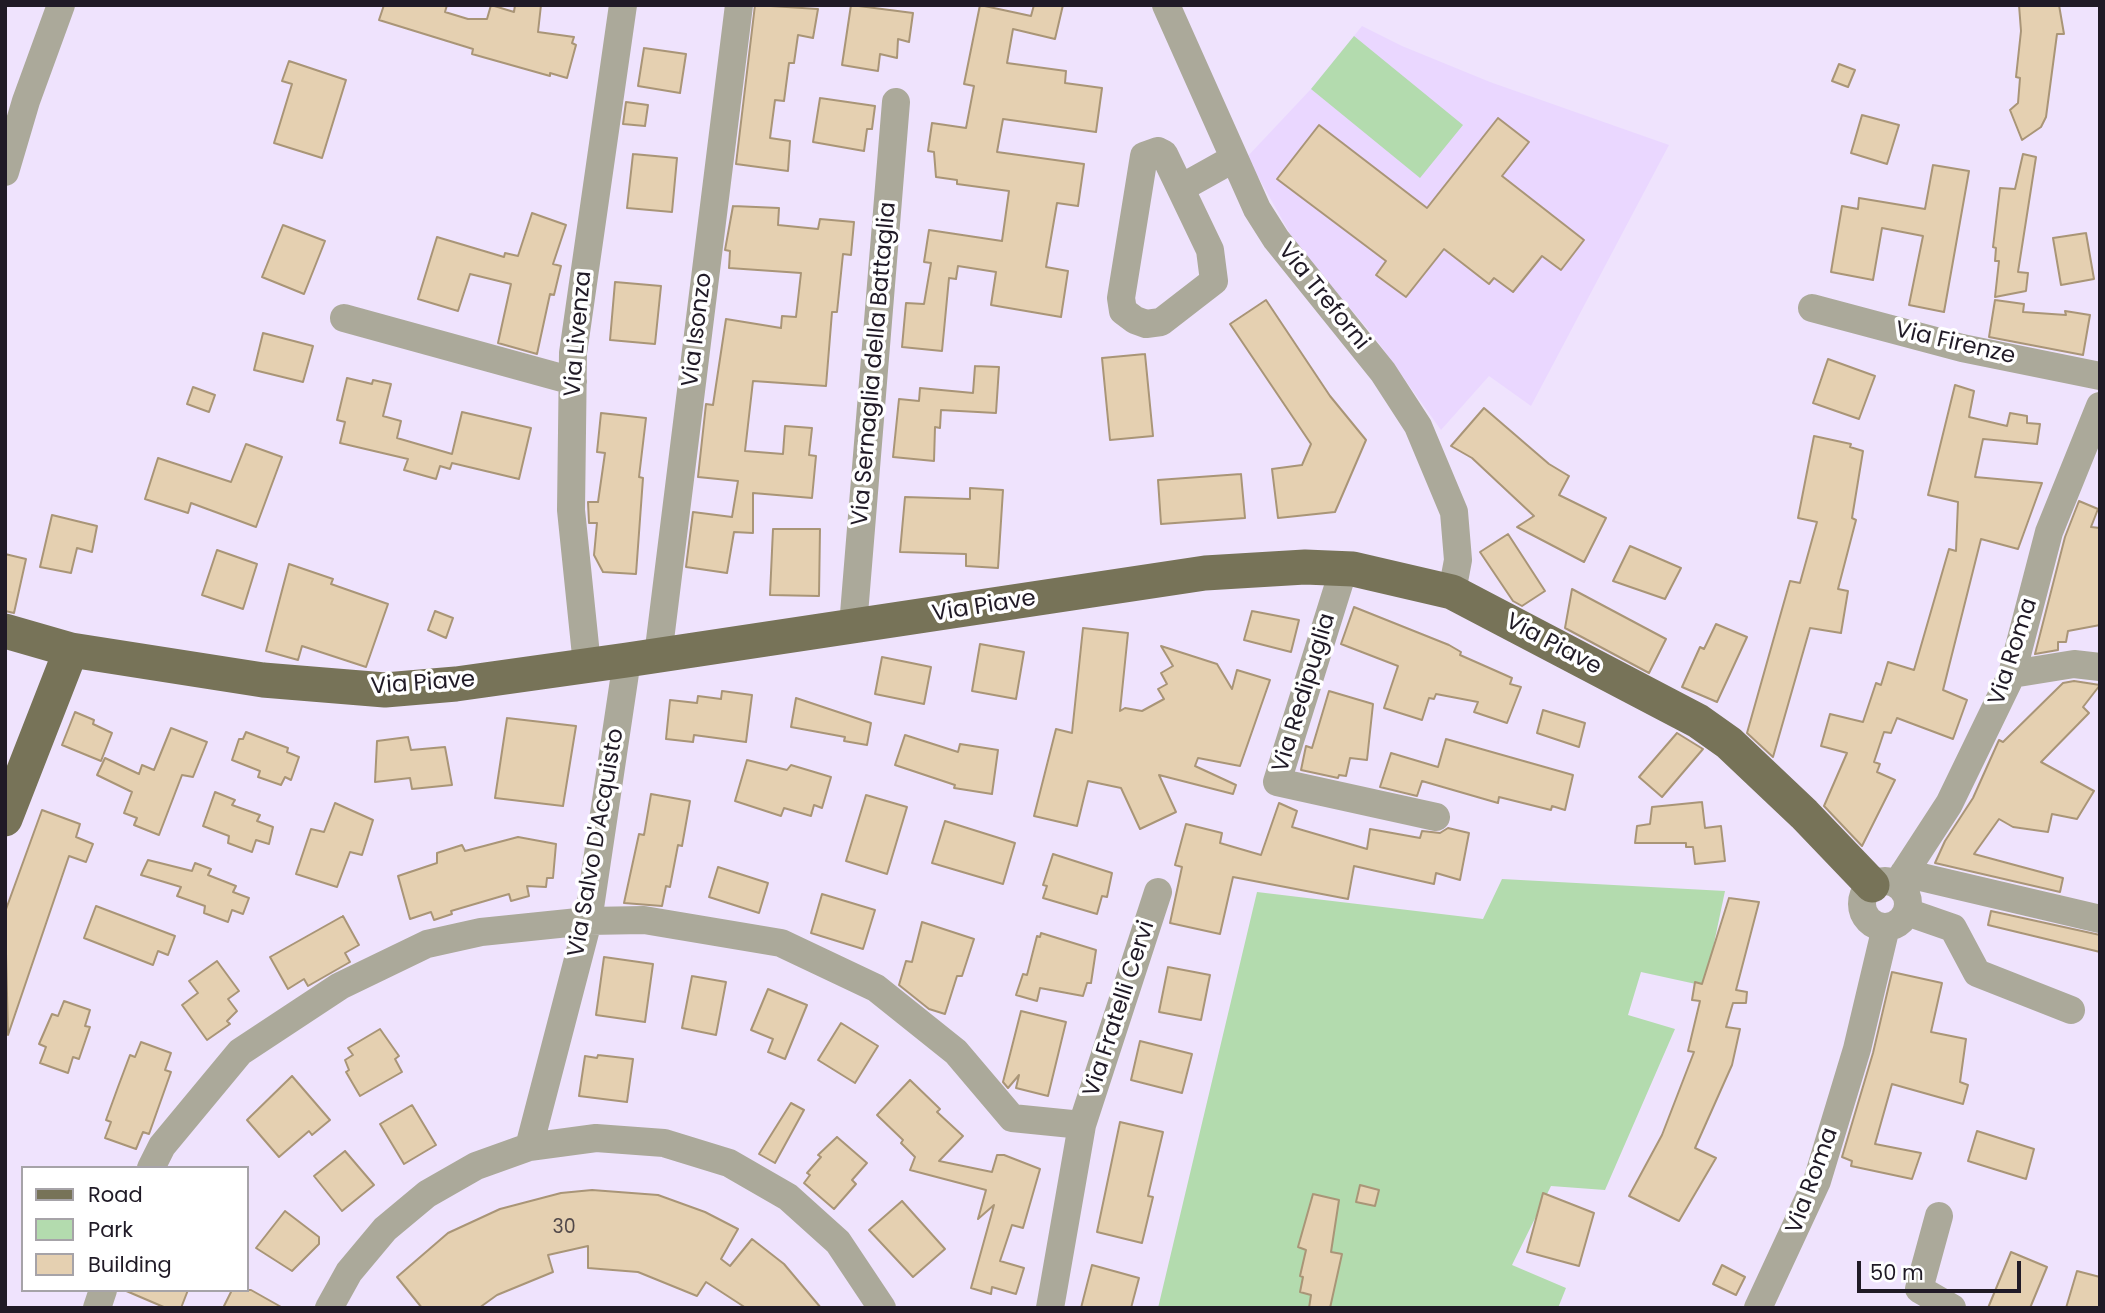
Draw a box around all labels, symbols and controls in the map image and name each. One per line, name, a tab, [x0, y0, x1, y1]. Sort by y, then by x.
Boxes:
street label: Via Sernaglia della Battaglia	[847, 201, 903, 527]
street label: Via Treforni	[1272, 238, 1374, 356]
street label: Via Livenza	[560, 270, 598, 398]
street label: Via Isonzo	[677, 271, 719, 389]
street label: Via Firenze	[1892, 317, 2018, 371]
street label: Via Piave	[930, 585, 1038, 629]
street label: Via Roma	[1984, 595, 2044, 709]
street label: Via Piave	[1500, 608, 1606, 682]
street label: Via Redipuglia	[1268, 610, 1342, 776]
street label: Via Piave	[370, 667, 476, 701]
street label: Via Salvo D'Acquisto	[563, 726, 631, 960]
street label: Via Fratelli Cervi	[1079, 917, 1161, 1101]
street label: Via Roma	[1781, 1124, 1845, 1238]
legend	[21, 1166, 248, 1292]
text: Road	[88, 1180, 143, 1209]
text: Park	[88, 1215, 133, 1244]
house number: 30	[552, 1217, 576, 1239]
scale bar	[1860, 1246, 2024, 1290]
text: Building	[88, 1250, 172, 1279]
text: 50 m	[1870, 1258, 1924, 1287]

